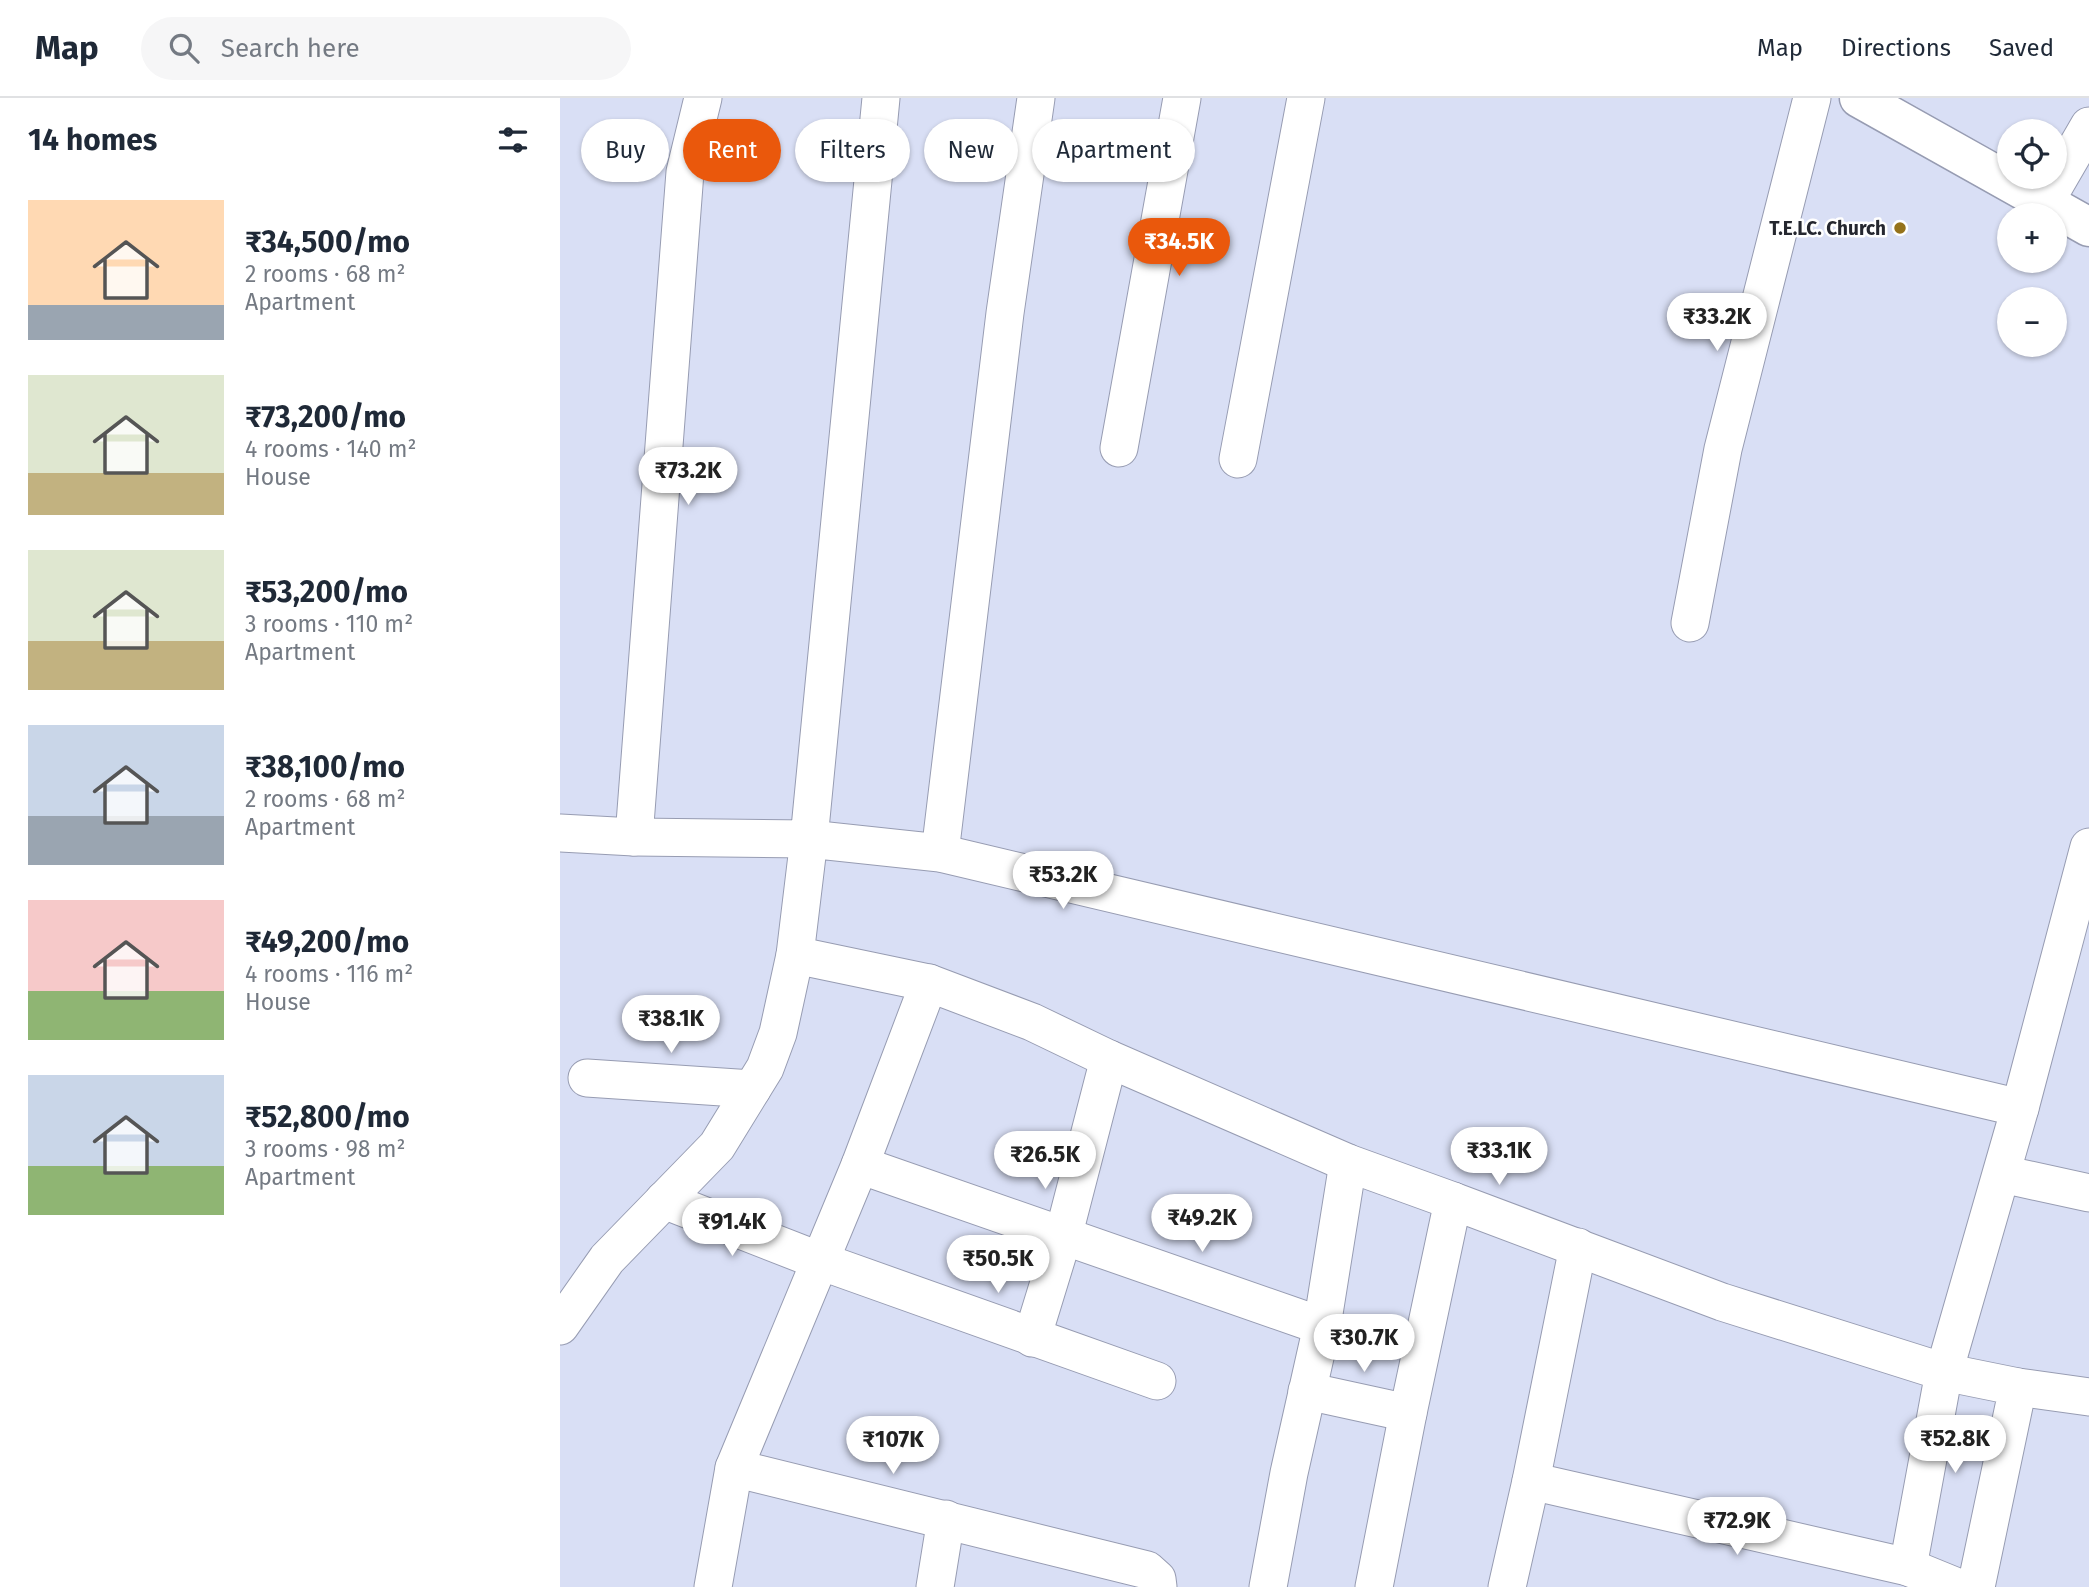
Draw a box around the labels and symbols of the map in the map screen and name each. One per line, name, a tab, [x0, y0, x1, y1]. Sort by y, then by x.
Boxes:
place label: T.E.LC. Church	[1769, 217, 1886, 240]
pin: ₹34.5K	[1122, 218, 1236, 278]
marker: T.E.LC. Church	[1892, 220, 1908, 236]
pin: ₹33.2K	[1660, 294, 1774, 353]
pin: ₹73.2K	[631, 448, 745, 507]
pin: ₹53.2K	[1006, 852, 1120, 911]
pin: ₹38.1K	[614, 996, 728, 1055]
pin: ₹33.1K	[1442, 1128, 1556, 1187]
pin: ₹26.5K	[988, 1132, 1102, 1191]
pin: ₹49.2K	[1145, 1194, 1259, 1254]
pin: ₹91.4K	[675, 1198, 789, 1258]
pin: ₹50.5K	[941, 1236, 1055, 1295]
pin: ₹30.7K	[1307, 1314, 1421, 1374]
pin: ₹107K	[844, 1416, 942, 1476]
pin: ₹52.8K	[1898, 1416, 2012, 1475]
pin: ₹72.9K	[1680, 1498, 1794, 1557]

